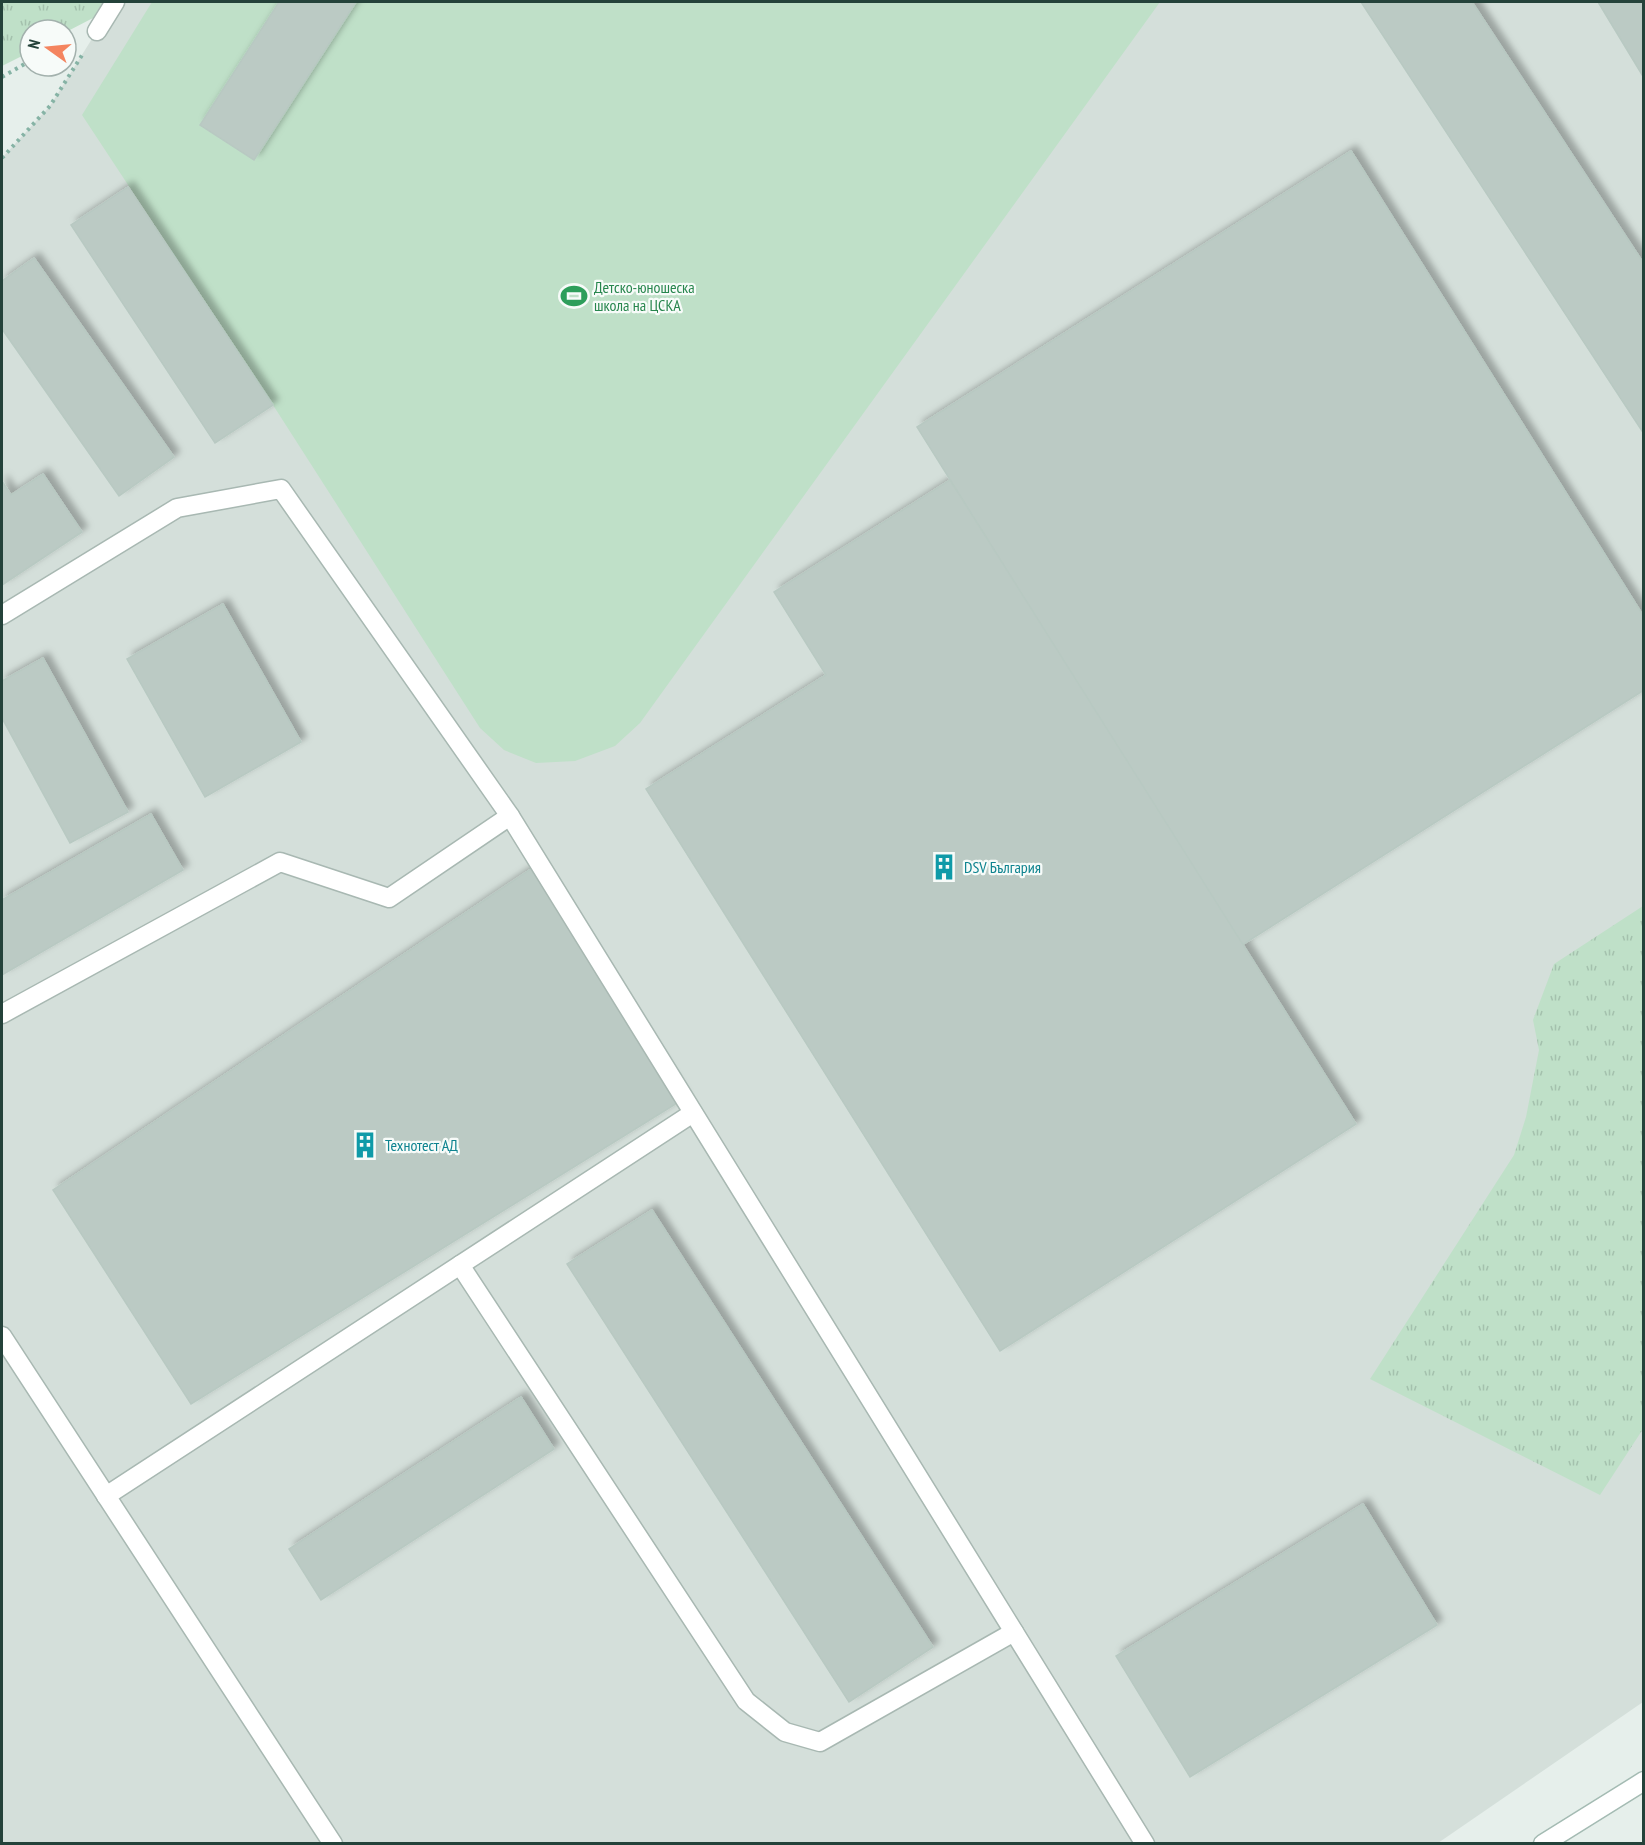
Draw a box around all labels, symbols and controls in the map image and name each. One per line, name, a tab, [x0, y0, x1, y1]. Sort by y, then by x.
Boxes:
north arrow	[18, 18, 78, 78]
text: N	[23, 37, 44, 51]
place label: Детско-юношеска школа на ЦСКА	[594, 277, 695, 315]
sports icon: Детско-юношеска школа на ЦСКА	[559, 281, 589, 311]
building icon: DSV България	[929, 852, 959, 882]
place label: DSV България	[964, 857, 1041, 877]
building icon: Технотест АД	[350, 1130, 380, 1160]
place label: Технотест АД	[385, 1135, 458, 1155]

